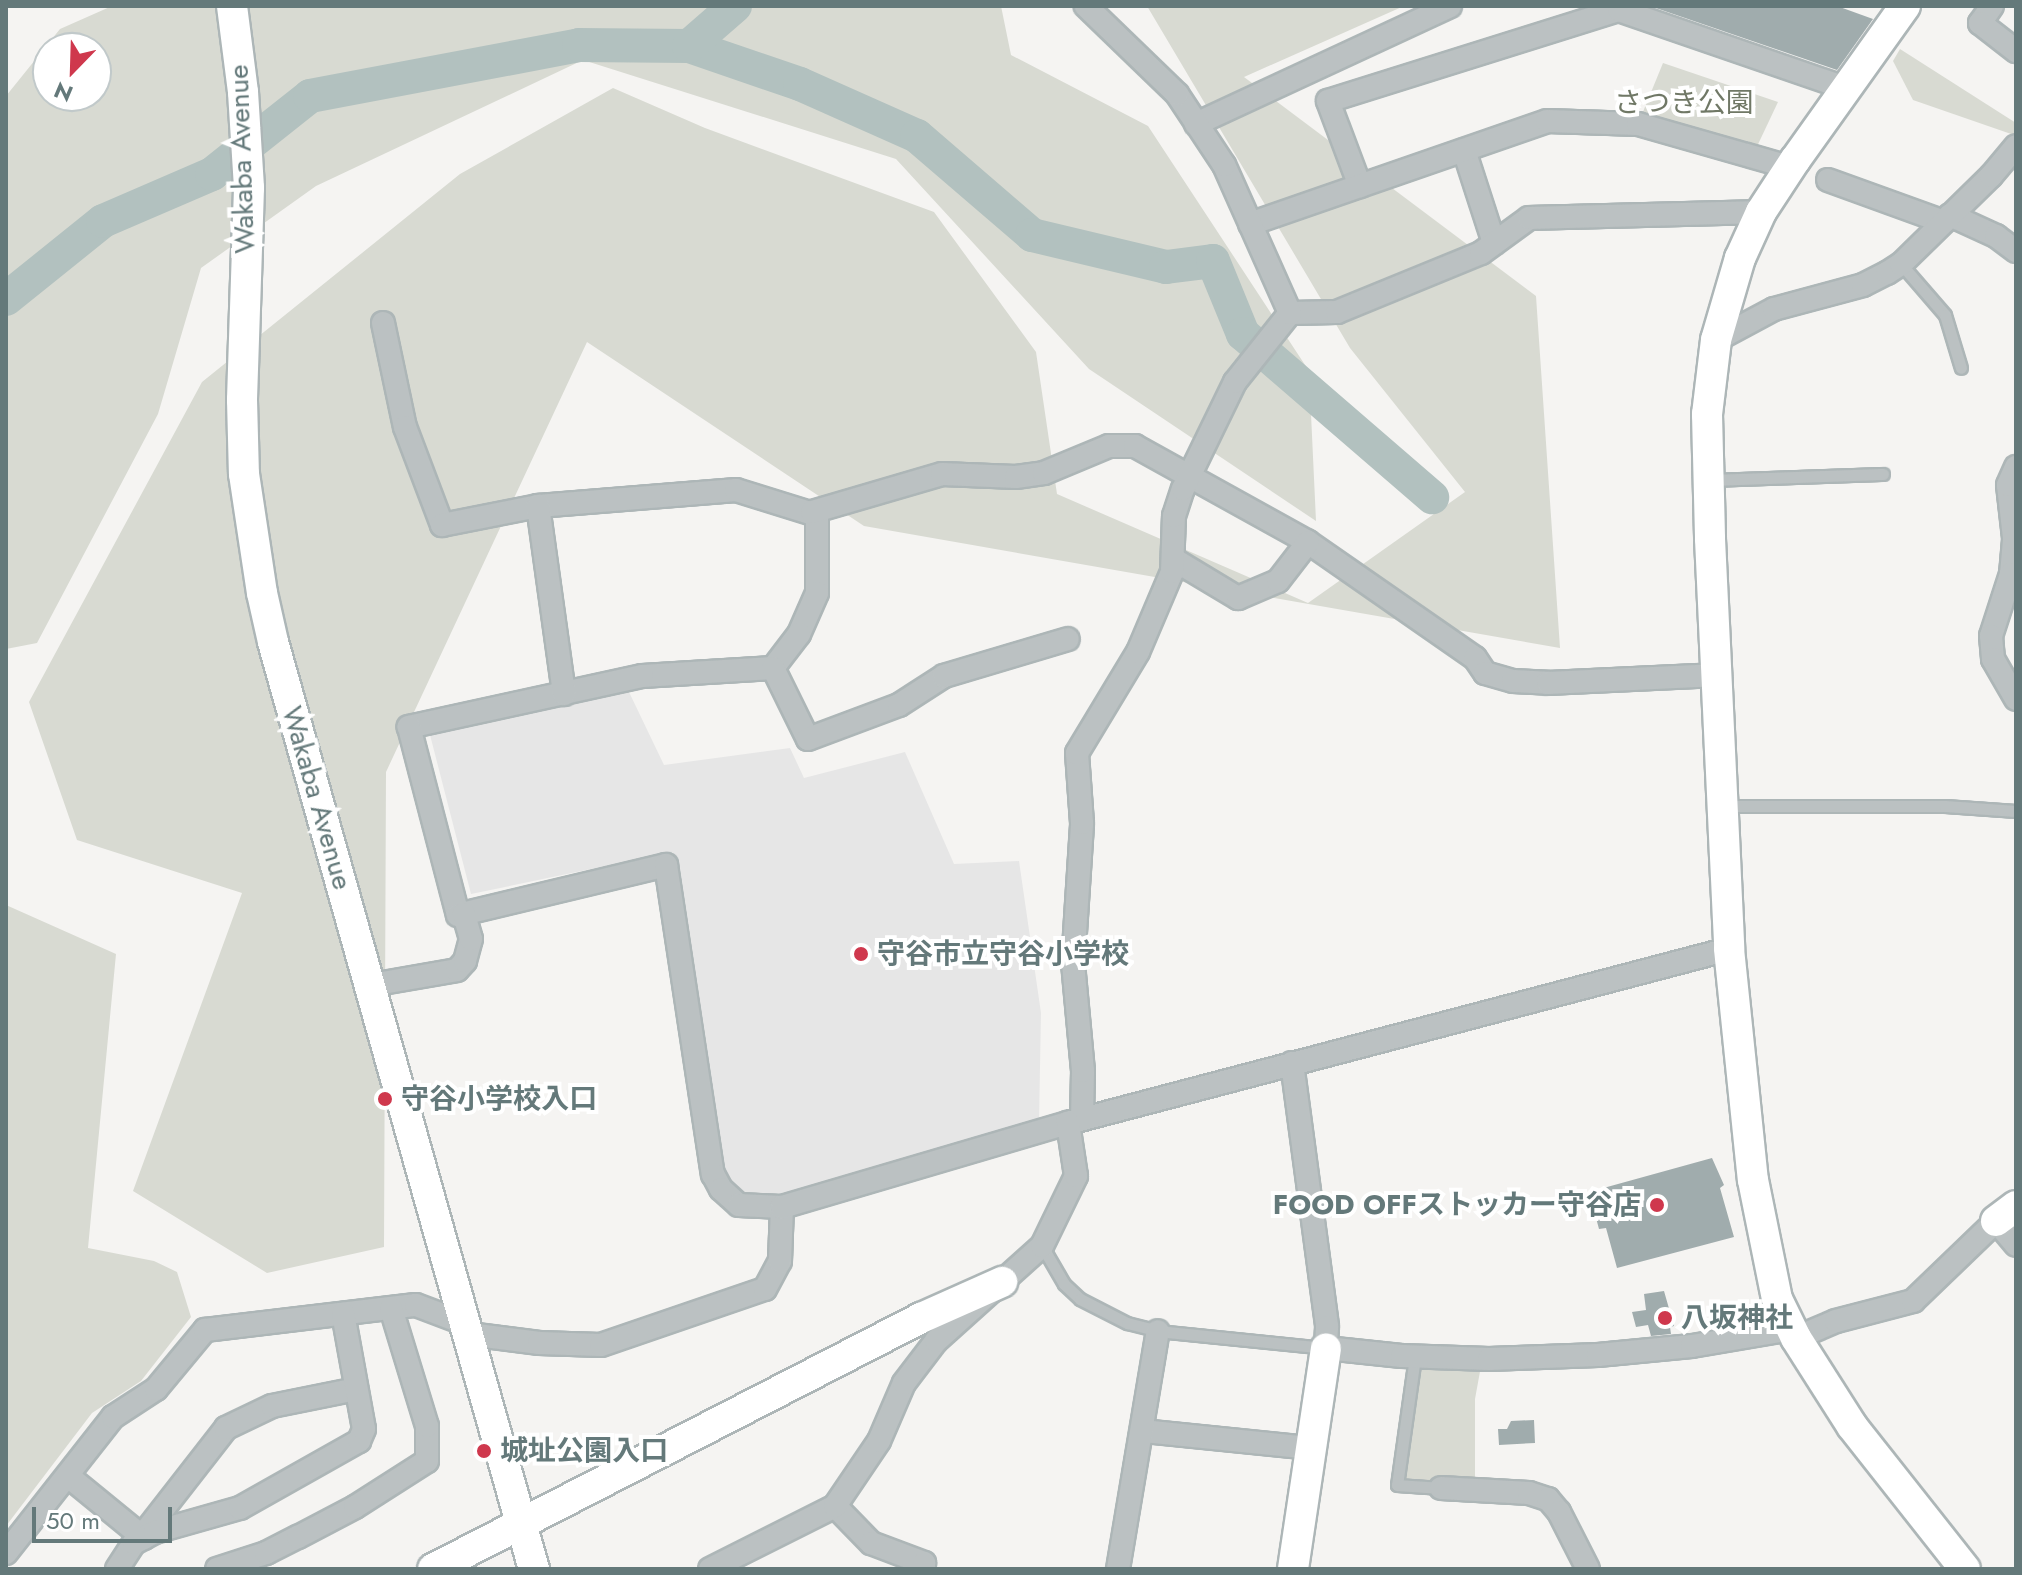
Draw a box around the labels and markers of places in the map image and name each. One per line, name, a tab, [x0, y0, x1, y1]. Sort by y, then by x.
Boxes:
place label: 守谷市立守谷小学校	[877, 937, 1129, 971]
marker: 守谷市立守谷小学校	[852, 945, 870, 963]
place label: 守谷小学校入口	[401, 1082, 597, 1116]
marker: 守谷小学校入口	[376, 1090, 394, 1108]
place label: FOOD OFFストッカー守谷店	[1273, 1188, 1641, 1222]
marker: FOOD OFFストッカー守谷店	[1648, 1196, 1666, 1214]
place label: 八坂神社	[1681, 1301, 1793, 1335]
marker: 八坂神社	[1656, 1309, 1674, 1327]
place label: 城址公園入口	[500, 1434, 668, 1468]
marker: 城址公園入口	[475, 1442, 493, 1460]

